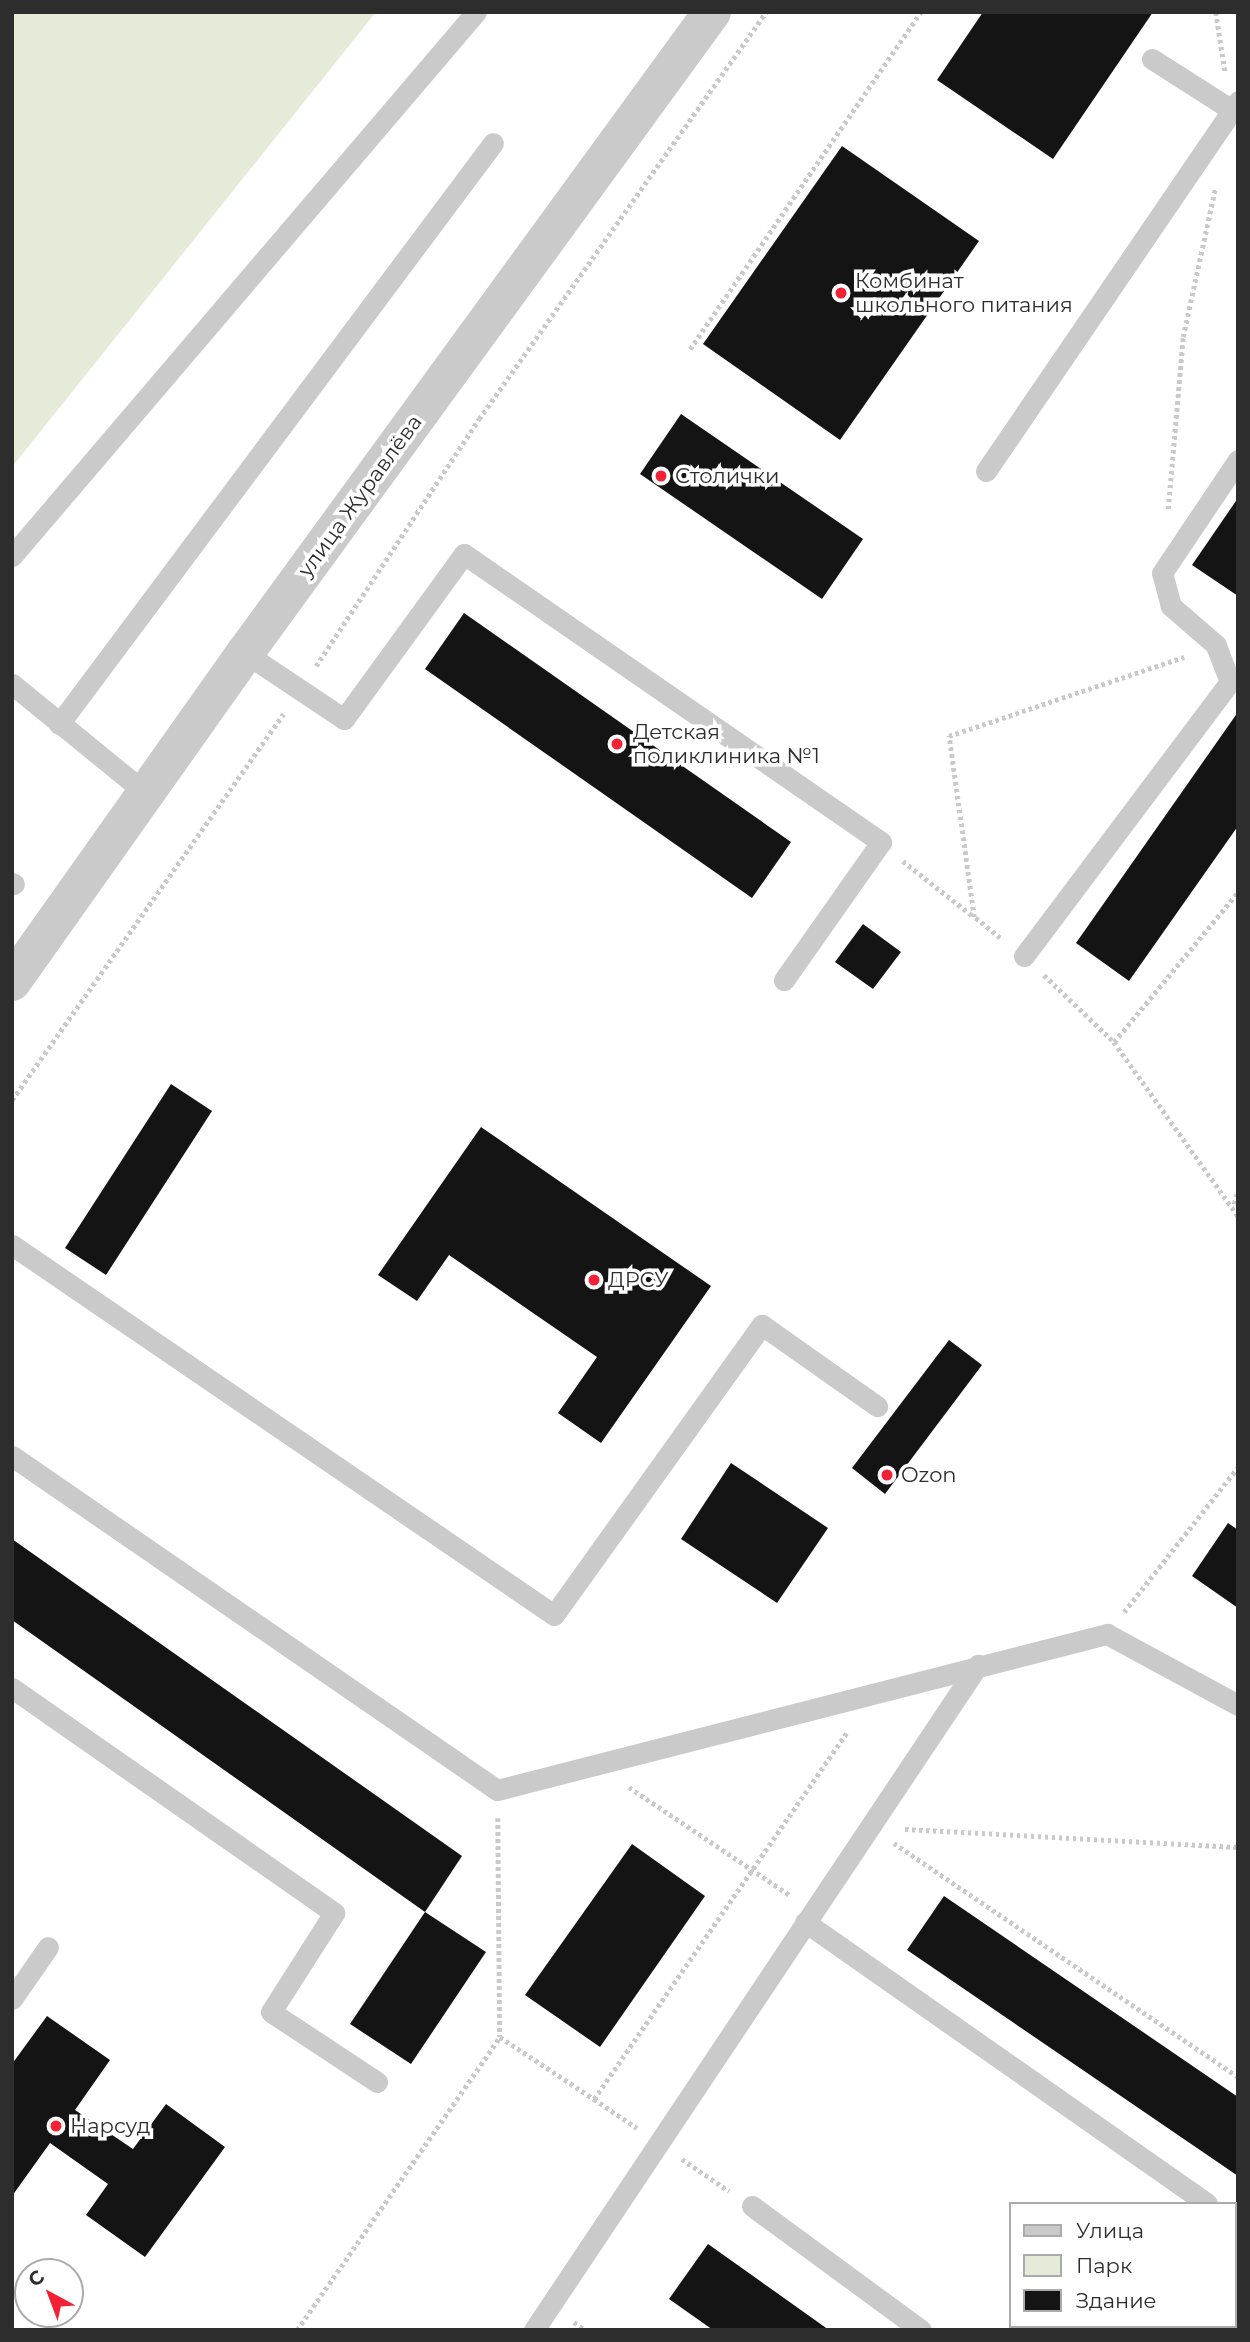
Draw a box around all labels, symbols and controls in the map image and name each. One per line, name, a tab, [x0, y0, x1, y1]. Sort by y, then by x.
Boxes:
place label: Комбинат школьного питания	[855, 268, 1073, 318]
marker: Комбинат школьного питания	[833, 285, 849, 301]
street label: улица Журавлёва	[293, 410, 427, 582]
place label: Столички	[675, 463, 779, 489]
marker: Столички	[653, 468, 669, 484]
place label: Детская поликлиника №1	[633, 719, 820, 769]
marker: Детская поликлиника №1	[607, 734, 627, 754]
place label: ДРСУ	[608, 1267, 669, 1293]
marker: ДРСУ	[586, 1272, 602, 1288]
place label: Ozon	[901, 1462, 957, 1488]
marker: Ozon	[879, 1467, 895, 1483]
place label: Нарсуд	[70, 2113, 150, 2139]
marker: Нарсуд	[48, 2118, 64, 2134]
legend	[1009, 2202, 1236, 2328]
text: Улица	[1076, 2218, 1144, 2243]
text: Парк	[1076, 2253, 1132, 2278]
north arrow	[14, 2258, 84, 2328]
text: С	[23, 2265, 49, 2291]
text: Здание	[1076, 2288, 1157, 2313]

